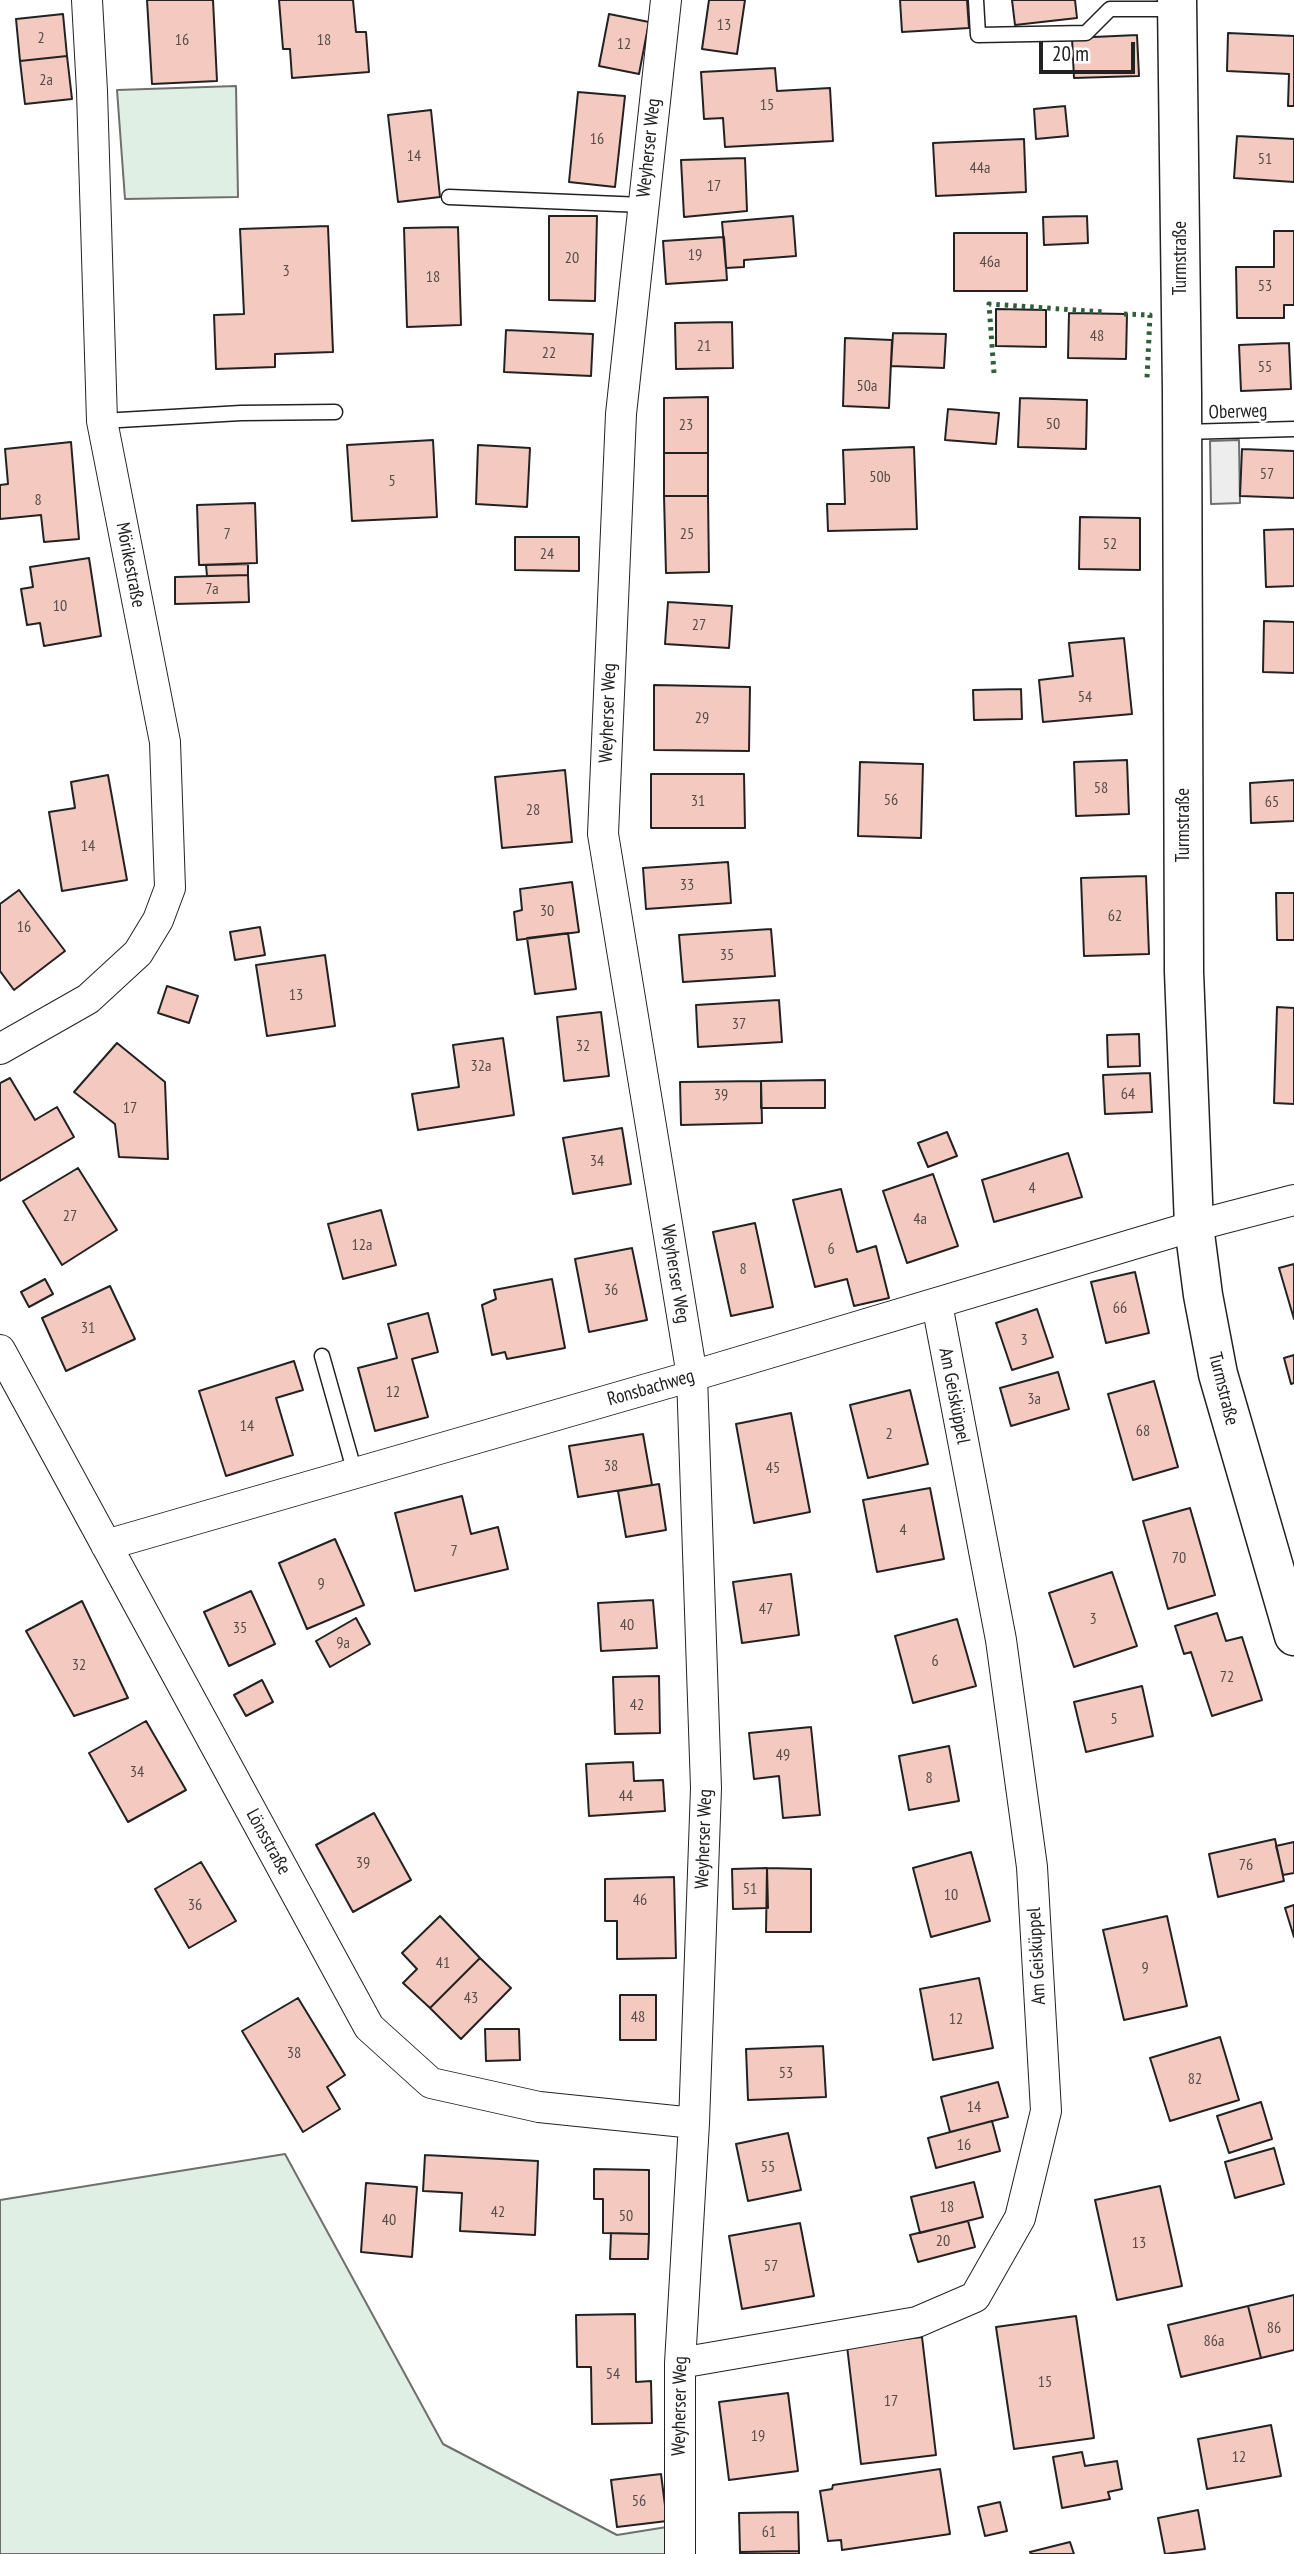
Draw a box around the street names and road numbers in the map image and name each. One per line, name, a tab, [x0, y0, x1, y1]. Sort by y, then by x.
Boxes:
street label: Weyherser Weg	[632, 97, 666, 199]
street label: Turmstraße	[1170, 221, 1192, 295]
street label: Oberweg	[1208, 400, 1268, 424]
street label: Mörikestraße	[111, 520, 149, 610]
street label: Weyherser Weg	[595, 663, 621, 763]
street label: Turmstraße	[1173, 788, 1195, 862]
street label: Weyherser Weg	[656, 1223, 694, 1325]
street label: Am Geisküppel	[934, 1346, 974, 1446]
street label: Turmstraße	[1203, 1350, 1243, 1428]
street label: Ronsbachweg	[605, 1365, 697, 1411]
street label: Weyherser Weg	[691, 1789, 717, 1889]
street label: Lönsstraße	[241, 1805, 295, 1879]
street label: Am Geisküppel	[1023, 1907, 1051, 2005]
street label: Weyherser Weg	[668, 2356, 692, 2456]

